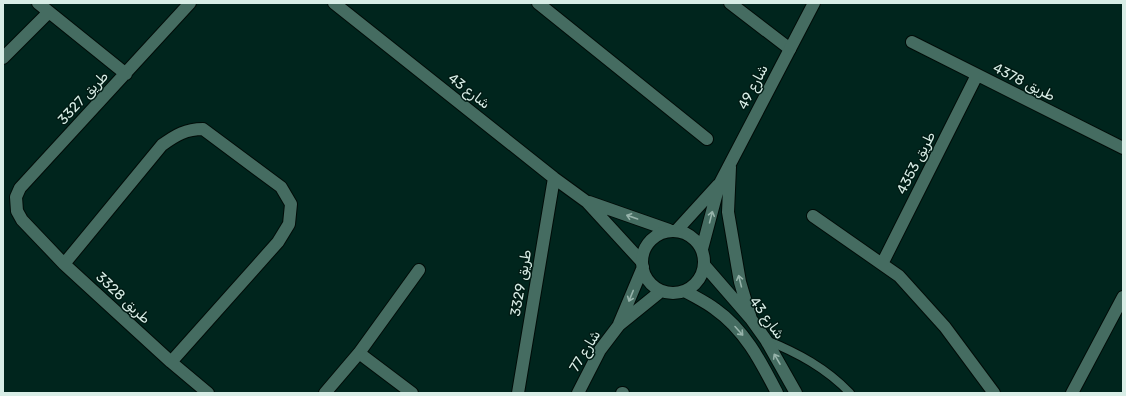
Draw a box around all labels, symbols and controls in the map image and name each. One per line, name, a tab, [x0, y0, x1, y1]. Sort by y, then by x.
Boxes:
street label: طريق 4378	[990, 59, 1058, 105]
street label: شارع 49	[734, 62, 774, 113]
street label: طريق 3327	[54, 68, 112, 128]
street label: شارع 43	[443, 69, 493, 114]
street label: طريق 4353	[893, 129, 939, 197]
one-way arrow	[707, 211, 715, 224]
one-way arrow	[626, 213, 638, 221]
street label: طريق 3329	[507, 248, 535, 318]
street label: طريق 3328	[92, 269, 154, 328]
one-way arrow	[735, 275, 743, 288]
one-way arrow	[626, 289, 634, 301]
street label: شارع 43	[744, 293, 788, 344]
one-way arrow	[734, 326, 743, 336]
street label: شارع 77	[566, 327, 606, 376]
one-way arrow	[772, 353, 780, 365]

